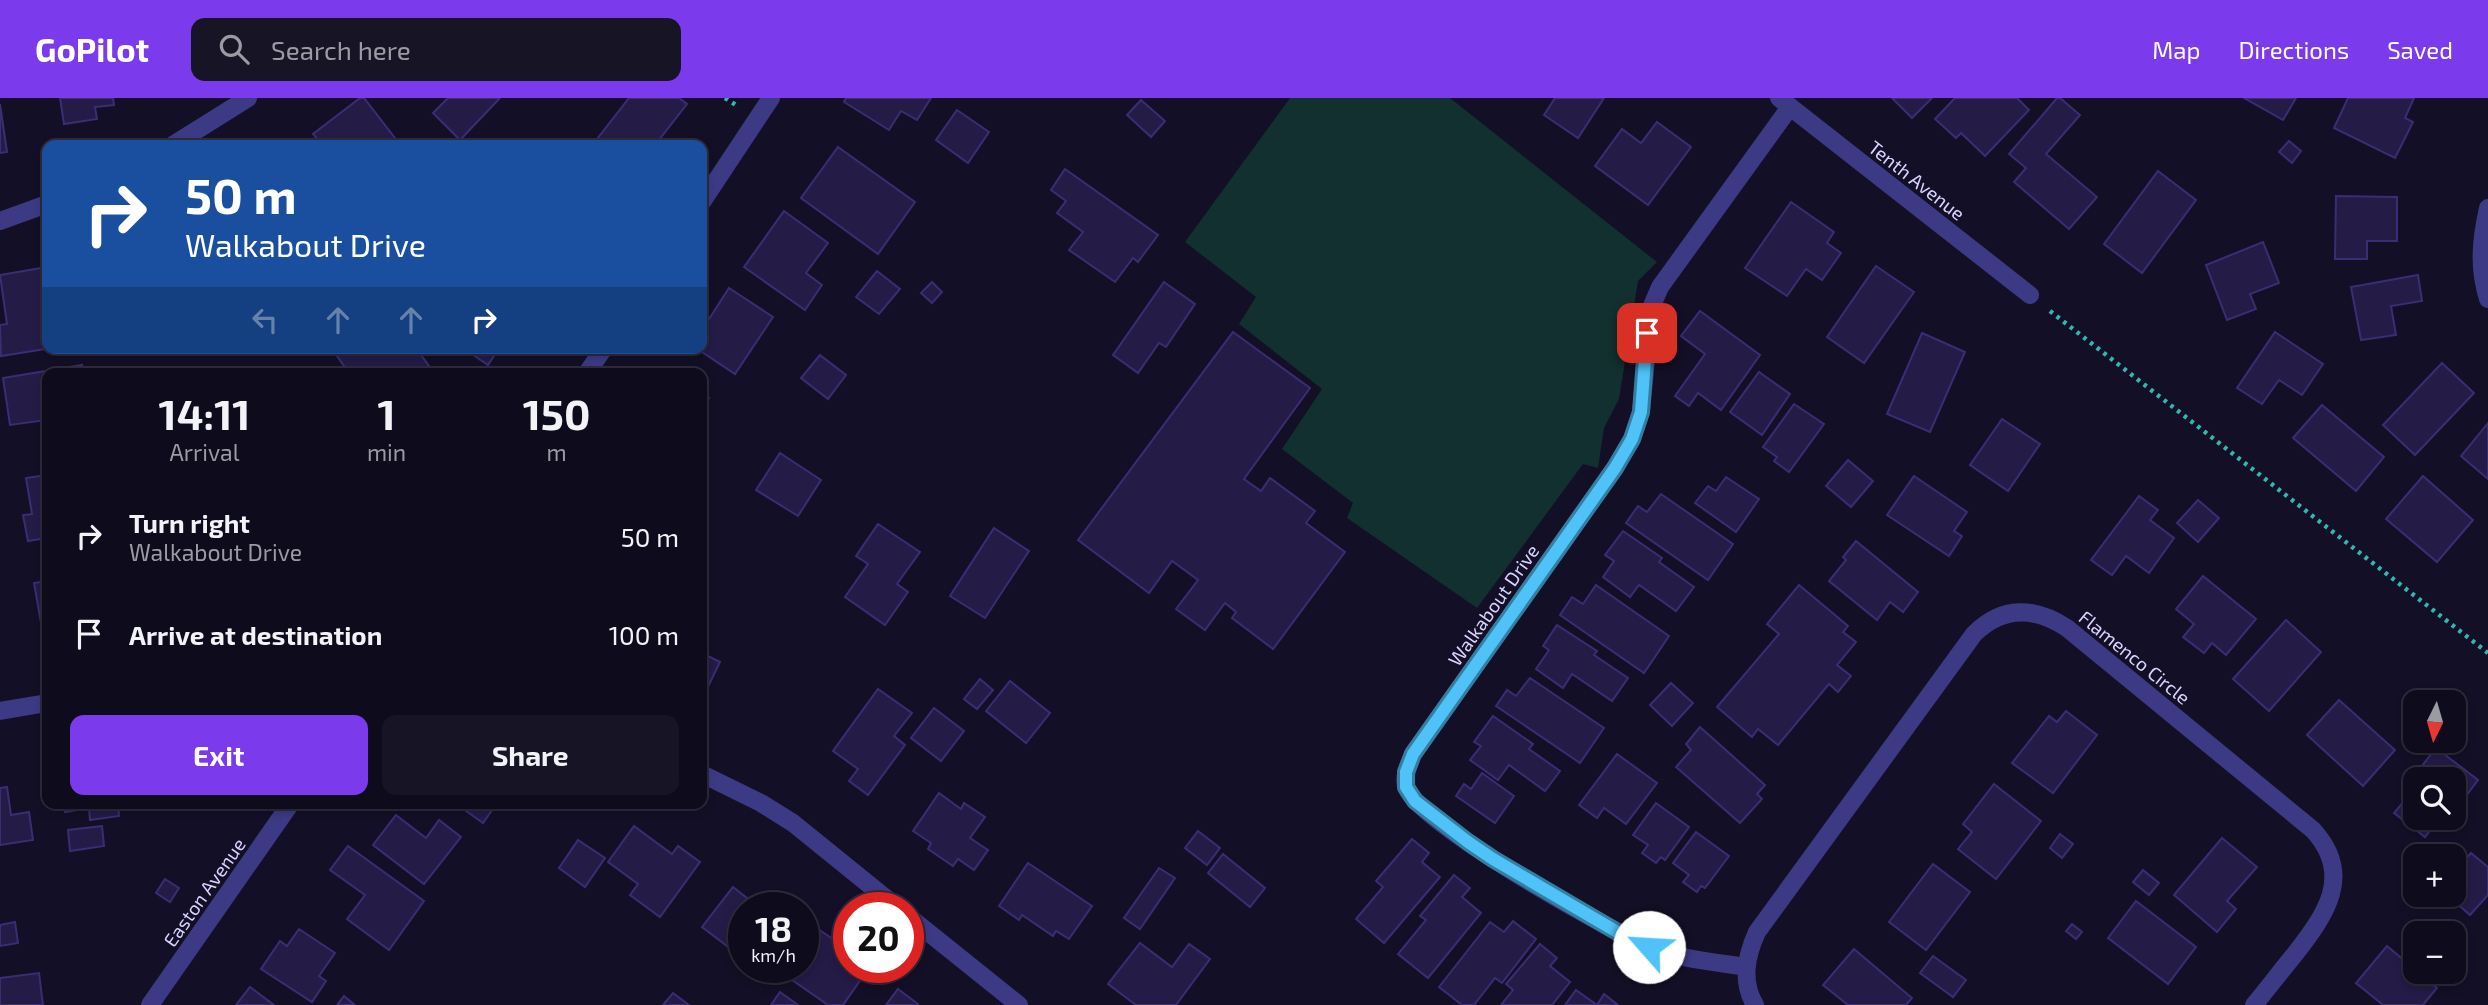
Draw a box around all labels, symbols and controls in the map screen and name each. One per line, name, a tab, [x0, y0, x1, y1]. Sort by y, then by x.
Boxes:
search box	[191, 18, 681, 81]
text: GoPilot	[35, 29, 149, 69]
icon: search	[215, 30, 253, 68]
text: Search here	[271, 34, 411, 65]
text: Map	[2152, 35, 2200, 64]
text: Directions	[2238, 35, 2349, 64]
text: Saved	[2387, 35, 2453, 64]
street label: Tenth Avenue	[1864, 135, 1970, 225]
text: 50 m	[185, 165, 297, 224]
icon: right	[70, 168, 161, 259]
text: Walkabout Drive	[185, 225, 426, 263]
icon: left	[246, 301, 284, 339]
icon: ahead	[319, 301, 357, 339]
icon: ahead	[392, 301, 430, 339]
icon: right	[465, 301, 503, 339]
pin	[1617, 303, 1677, 363]
icon: arrive	[1628, 314, 1666, 352]
text: 14:11	[158, 388, 250, 438]
text: 1	[377, 388, 396, 438]
text: 150	[523, 388, 591, 438]
text: Arrival	[169, 438, 239, 466]
text: min	[367, 438, 406, 466]
text: m	[547, 438, 567, 466]
text: Turn right	[129, 507, 250, 538]
icon: right	[70, 517, 108, 555]
text: 50 m	[621, 521, 679, 552]
text: Walkabout Drive	[129, 538, 302, 566]
street label: Walkabout Drive	[1443, 540, 1543, 670]
street label: Flamenco Circle	[2075, 605, 2195, 709]
icon: arrive	[70, 615, 108, 653]
text: Arrive at destination	[129, 619, 382, 650]
text: 100 m	[609, 619, 679, 650]
north arrow	[2403, 690, 2466, 752]
map controls	[2403, 690, 2466, 984]
button: Exit	[70, 715, 368, 795]
button: Share	[382, 715, 679, 795]
button: search	[2403, 767, 2466, 830]
street label: Easton Avenue	[158, 833, 250, 951]
button: +	[2403, 844, 2466, 907]
speed limit sign: 20	[833, 892, 924, 983]
text: 18	[755, 907, 792, 949]
position arrow	[1612, 910, 1686, 984]
button: −	[2403, 921, 2466, 984]
text: km/h	[751, 944, 796, 966]

